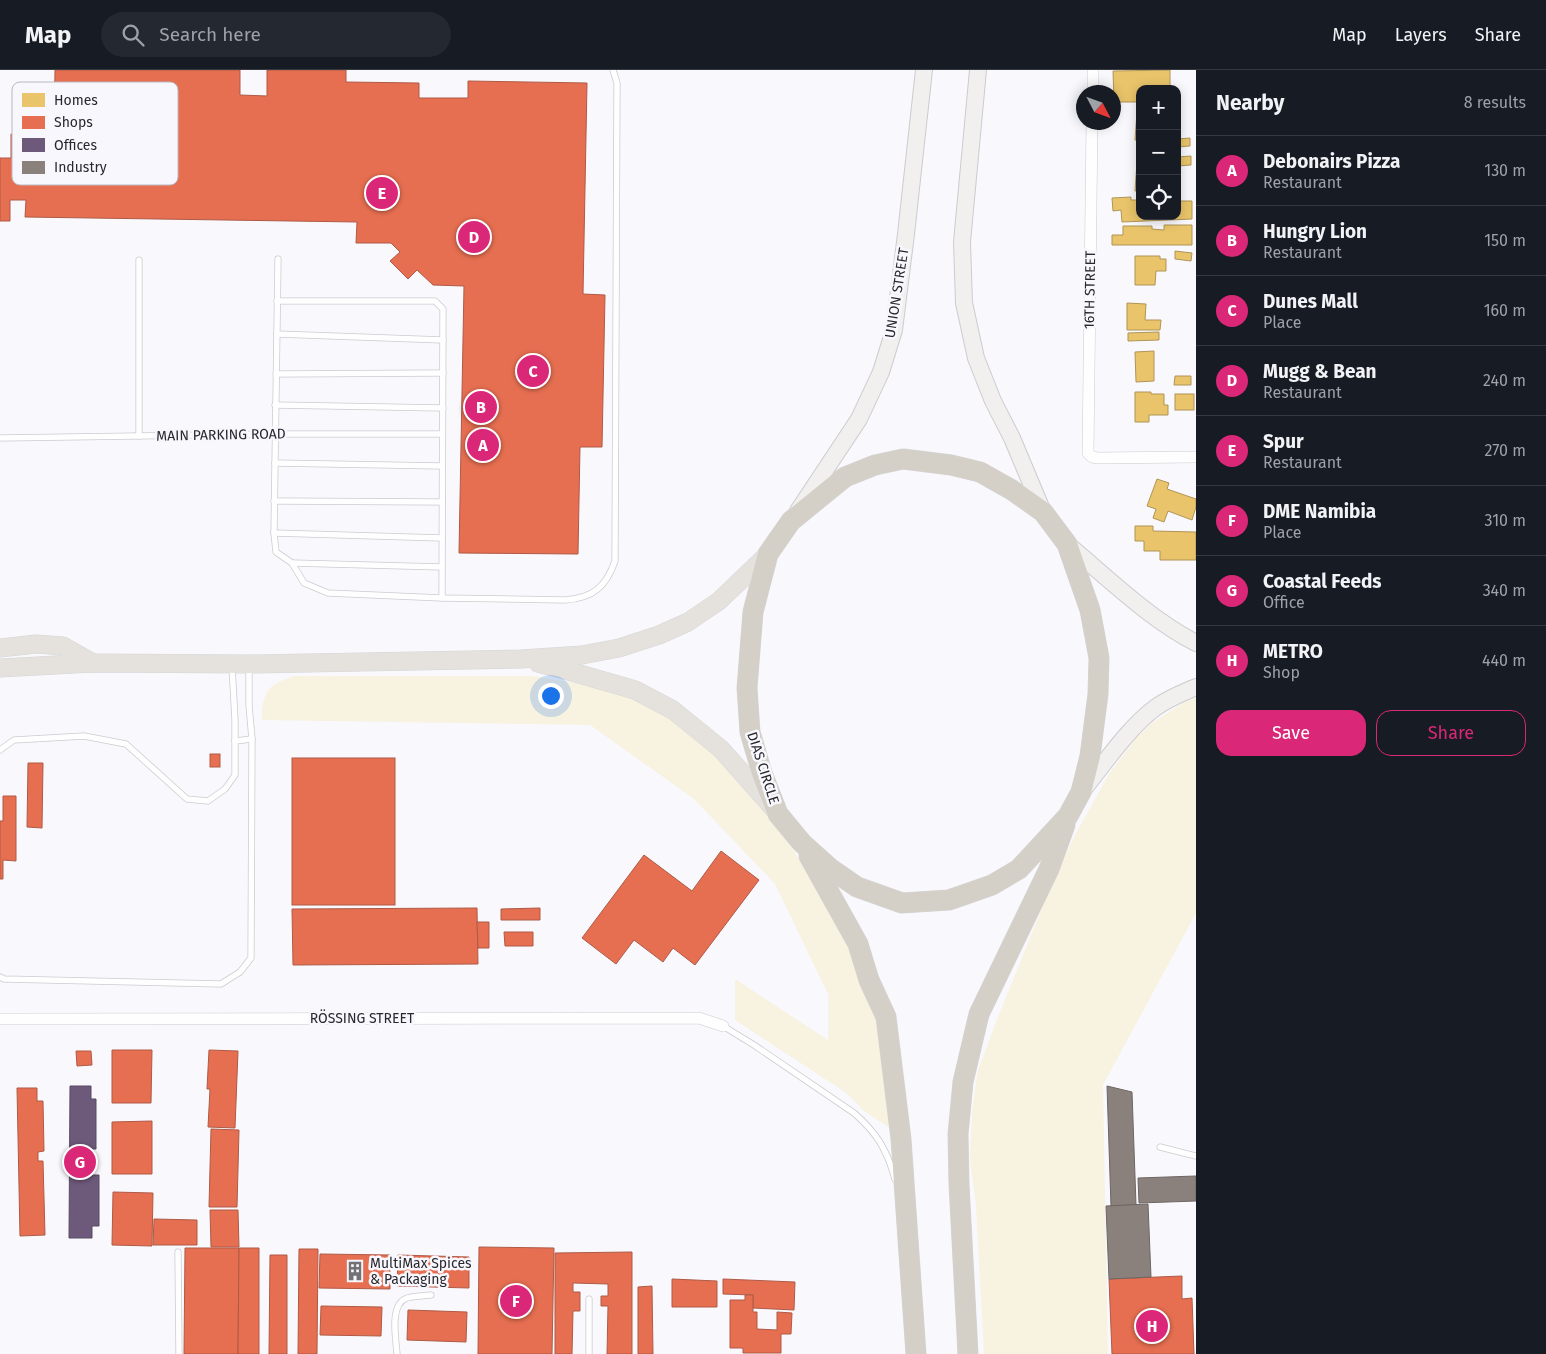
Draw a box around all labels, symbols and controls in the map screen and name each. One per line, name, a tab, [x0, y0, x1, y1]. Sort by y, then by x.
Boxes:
search box	[101, 12, 451, 57]
text: Map	[25, 21, 71, 49]
icon: search	[119, 21, 147, 49]
text: Search here	[159, 23, 261, 46]
text: Map	[1332, 24, 1367, 46]
text: Layers	[1395, 24, 1447, 46]
text: Share	[1475, 24, 1521, 46]
legend	[12, 82, 178, 185]
north arrow	[1076, 85, 1121, 130]
map controls	[1136, 85, 1181, 220]
button: +	[1136, 85, 1181, 130]
text: Nearby	[1216, 90, 1284, 116]
text: Homes	[54, 92, 98, 109]
text: 8 results	[1464, 93, 1526, 112]
text: Shops	[54, 114, 93, 131]
button: −	[1136, 130, 1181, 175]
text: Offices	[54, 137, 97, 154]
text: Debonairs Pizza	[1263, 150, 1400, 173]
text: Industry	[54, 159, 107, 176]
text: A	[1227, 161, 1237, 180]
text: 130 m	[1484, 161, 1526, 180]
text: Restaurant	[1263, 173, 1342, 192]
pin: E	[366, 174, 398, 212]
button: locate	[1136, 175, 1181, 220]
pin: D	[458, 218, 490, 256]
text: Hungry Lion	[1263, 220, 1367, 243]
text: B	[1227, 231, 1237, 250]
text: 150 m	[1484, 231, 1526, 250]
text: Restaurant	[1263, 243, 1342, 262]
street label: UNION STREET	[881, 246, 913, 339]
street label: 16TH STREET	[1081, 250, 1099, 329]
text: Dunes Mall	[1263, 290, 1358, 313]
text: C	[1227, 301, 1237, 320]
text: 160 m	[1484, 301, 1526, 320]
text: Place	[1263, 313, 1302, 332]
pin: C	[517, 352, 549, 390]
text: Mugg & Bean	[1263, 360, 1377, 383]
text: D	[1227, 371, 1237, 390]
text: 240 m	[1483, 371, 1526, 390]
text: Restaurant	[1263, 383, 1342, 402]
pin: B	[465, 388, 497, 426]
street label: MAIN PARKING ROAD	[156, 425, 286, 445]
pin: A	[467, 426, 499, 464]
text: Spur	[1263, 430, 1304, 453]
text: E	[1228, 441, 1236, 460]
text: 270 m	[1484, 441, 1526, 460]
text: Restaurant	[1263, 453, 1342, 472]
text: DME Namibia	[1263, 500, 1376, 523]
text: F	[1228, 511, 1236, 530]
text: 310 m	[1485, 511, 1526, 530]
text: Place	[1263, 523, 1302, 542]
text: Coastal Feeds	[1263, 570, 1381, 593]
text: G	[1227, 581, 1237, 600]
text: 340 m	[1483, 581, 1526, 600]
text: Office	[1263, 593, 1305, 612]
text: METRO	[1263, 640, 1323, 663]
text: H	[1227, 651, 1237, 670]
text: 440 m	[1482, 651, 1526, 670]
text: Shop	[1263, 663, 1300, 682]
your location	[538, 683, 564, 709]
button: Save	[1216, 710, 1366, 756]
button: Share	[1376, 710, 1526, 756]
street label: DIAS CIRCLE	[743, 730, 783, 806]
street label: RÖSSING STREET	[310, 1009, 415, 1027]
pin: G	[64, 1143, 96, 1181]
place label: MultiMax Spices & Packaging	[370, 1255, 472, 1288]
building icon: MultiMax Spices & Packaging	[344, 1260, 366, 1282]
pin: F	[500, 1282, 532, 1320]
pin: H	[1136, 1307, 1168, 1345]

